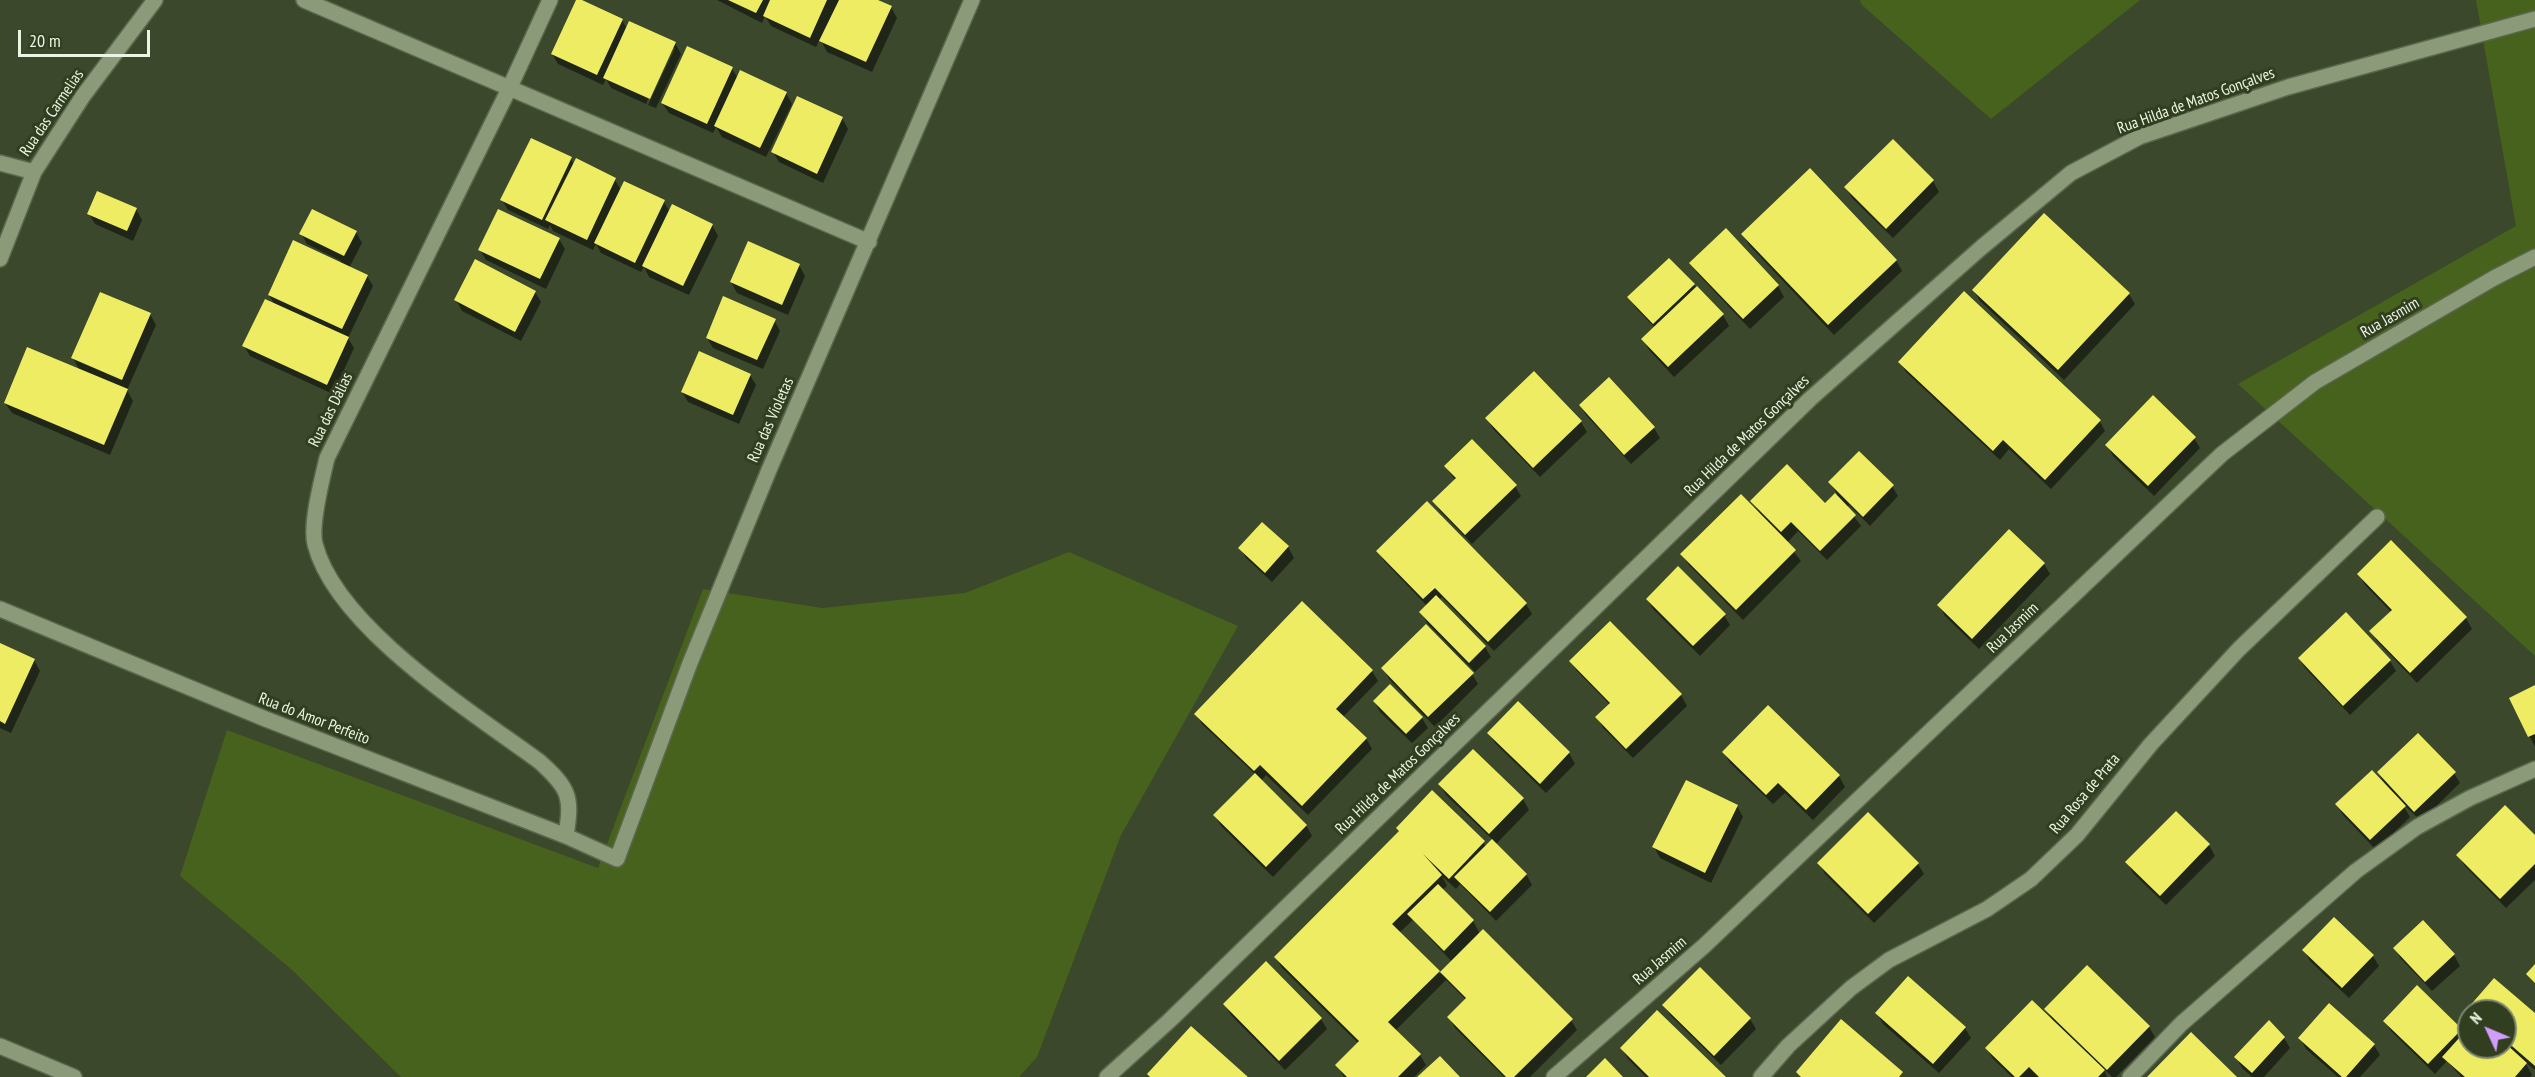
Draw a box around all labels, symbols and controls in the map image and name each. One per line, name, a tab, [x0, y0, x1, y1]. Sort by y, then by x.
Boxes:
scale bar	[21, 18, 153, 56]
text: 20 m	[29, 29, 61, 52]
street label: Rua Hilda de Matos Gonçalves	[2115, 64, 2277, 138]
street label: Rua das Carmelias	[16, 66, 88, 160]
street label: Rua Jasmim	[2357, 294, 2423, 342]
street label: Rua das Dálias	[305, 370, 357, 450]
street label: Rua Hilda de Matos Gonçalves	[1681, 371, 1813, 501]
street label: Rua das Violetas	[744, 375, 798, 465]
street label: Rua Jasmim	[1983, 599, 2043, 657]
street label: Rua do Amor Perfeito	[256, 689, 372, 749]
street label: Rua Hilda de Matos Gonçalves	[1332, 709, 1464, 839]
street label: Rua Rosa de Prata	[2046, 750, 2124, 838]
street label: Rua Jasmim	[1629, 933, 1691, 989]
north arrow	[2457, 999, 2517, 1059]
text: N	[2465, 1008, 2486, 1028]

